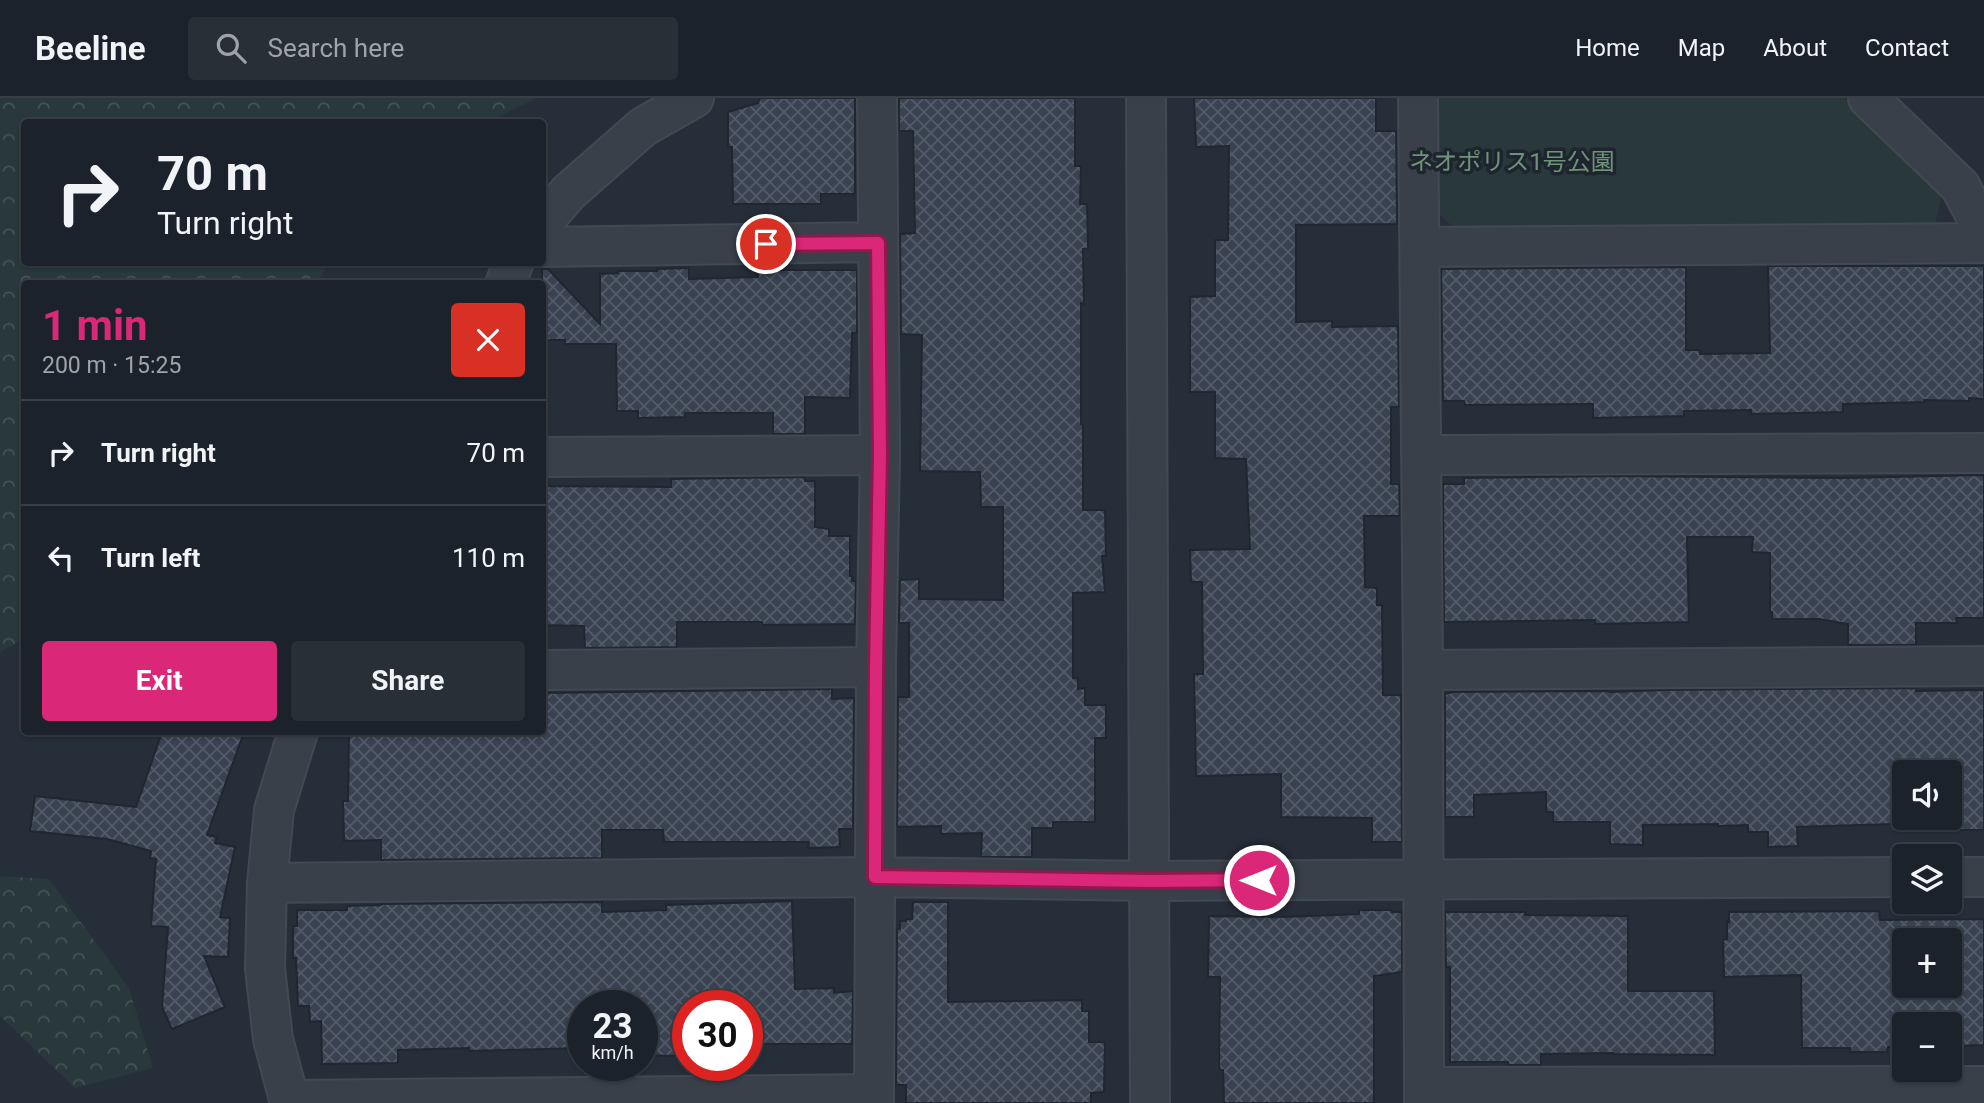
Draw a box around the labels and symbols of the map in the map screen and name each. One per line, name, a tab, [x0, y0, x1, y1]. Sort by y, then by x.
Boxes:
park label: ネオポリス1号公園	[1409, 148, 1615, 176]
pin	[736, 214, 796, 274]
position arrow	[1222, 843, 1296, 917]
speed limit sign: 30	[672, 990, 763, 1081]

